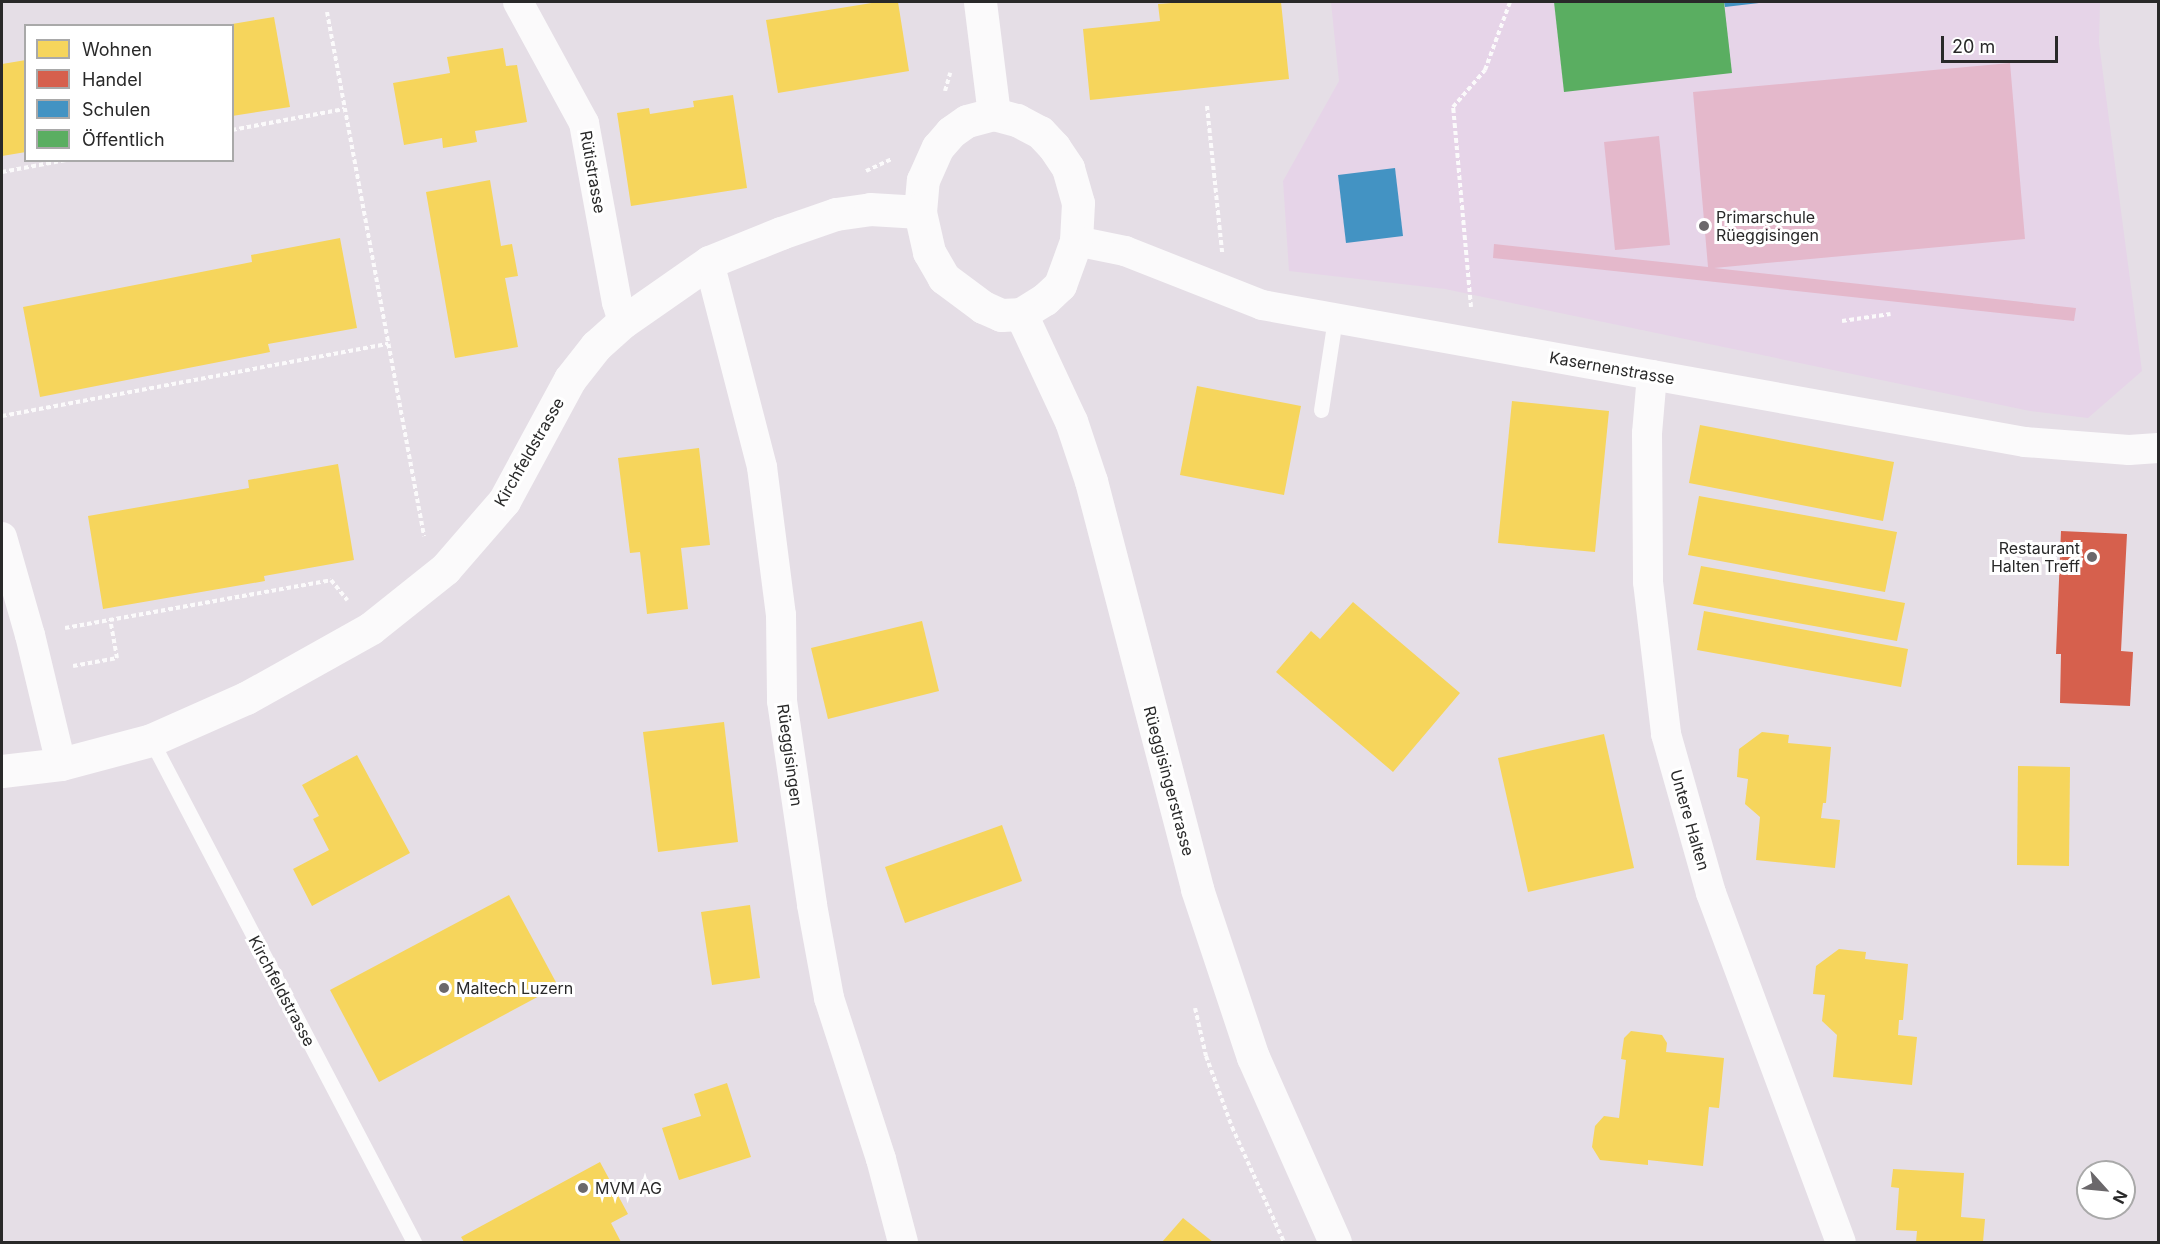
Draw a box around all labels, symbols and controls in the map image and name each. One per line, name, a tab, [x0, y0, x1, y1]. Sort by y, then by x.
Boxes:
legend	[24, 24, 234, 162]
scale bar	[1944, 24, 2061, 62]
text: 20 m	[1952, 36, 1995, 57]
text: Wohnen	[82, 39, 152, 60]
text: Handel	[82, 69, 142, 90]
text: Schulen	[82, 99, 151, 120]
text: Öffentlich	[82, 129, 165, 150]
street label: Rütistrasse	[576, 129, 610, 215]
place label: Primarschule Rüeggisingen	[1716, 207, 1819, 245]
marker: Primarschule Rüeggisingen	[1697, 219, 1711, 233]
street label: Kasernenstrasse	[1548, 348, 1676, 388]
street label: Kirchfeldstrasse	[490, 394, 568, 510]
place label: Restaurant Halten Treff	[1991, 538, 2080, 576]
marker: Restaurant Halten Treff	[2085, 550, 2099, 564]
street label: Rüeggisingen	[773, 703, 807, 807]
street label: Rüeggisingerstrasse	[1140, 704, 1198, 858]
street label: Untere Halten	[1666, 767, 1714, 873]
street label: Kirchfeldstrasse	[245, 932, 319, 1050]
place label: Maltech Luzern	[456, 978, 573, 998]
marker: Maltech Luzern	[437, 981, 451, 995]
north arrow	[2076, 1160, 2136, 1220]
place label: MVM AG	[595, 1178, 662, 1198]
marker: MVM AG	[576, 1181, 590, 1195]
text: N	[2109, 1187, 2132, 1207]

